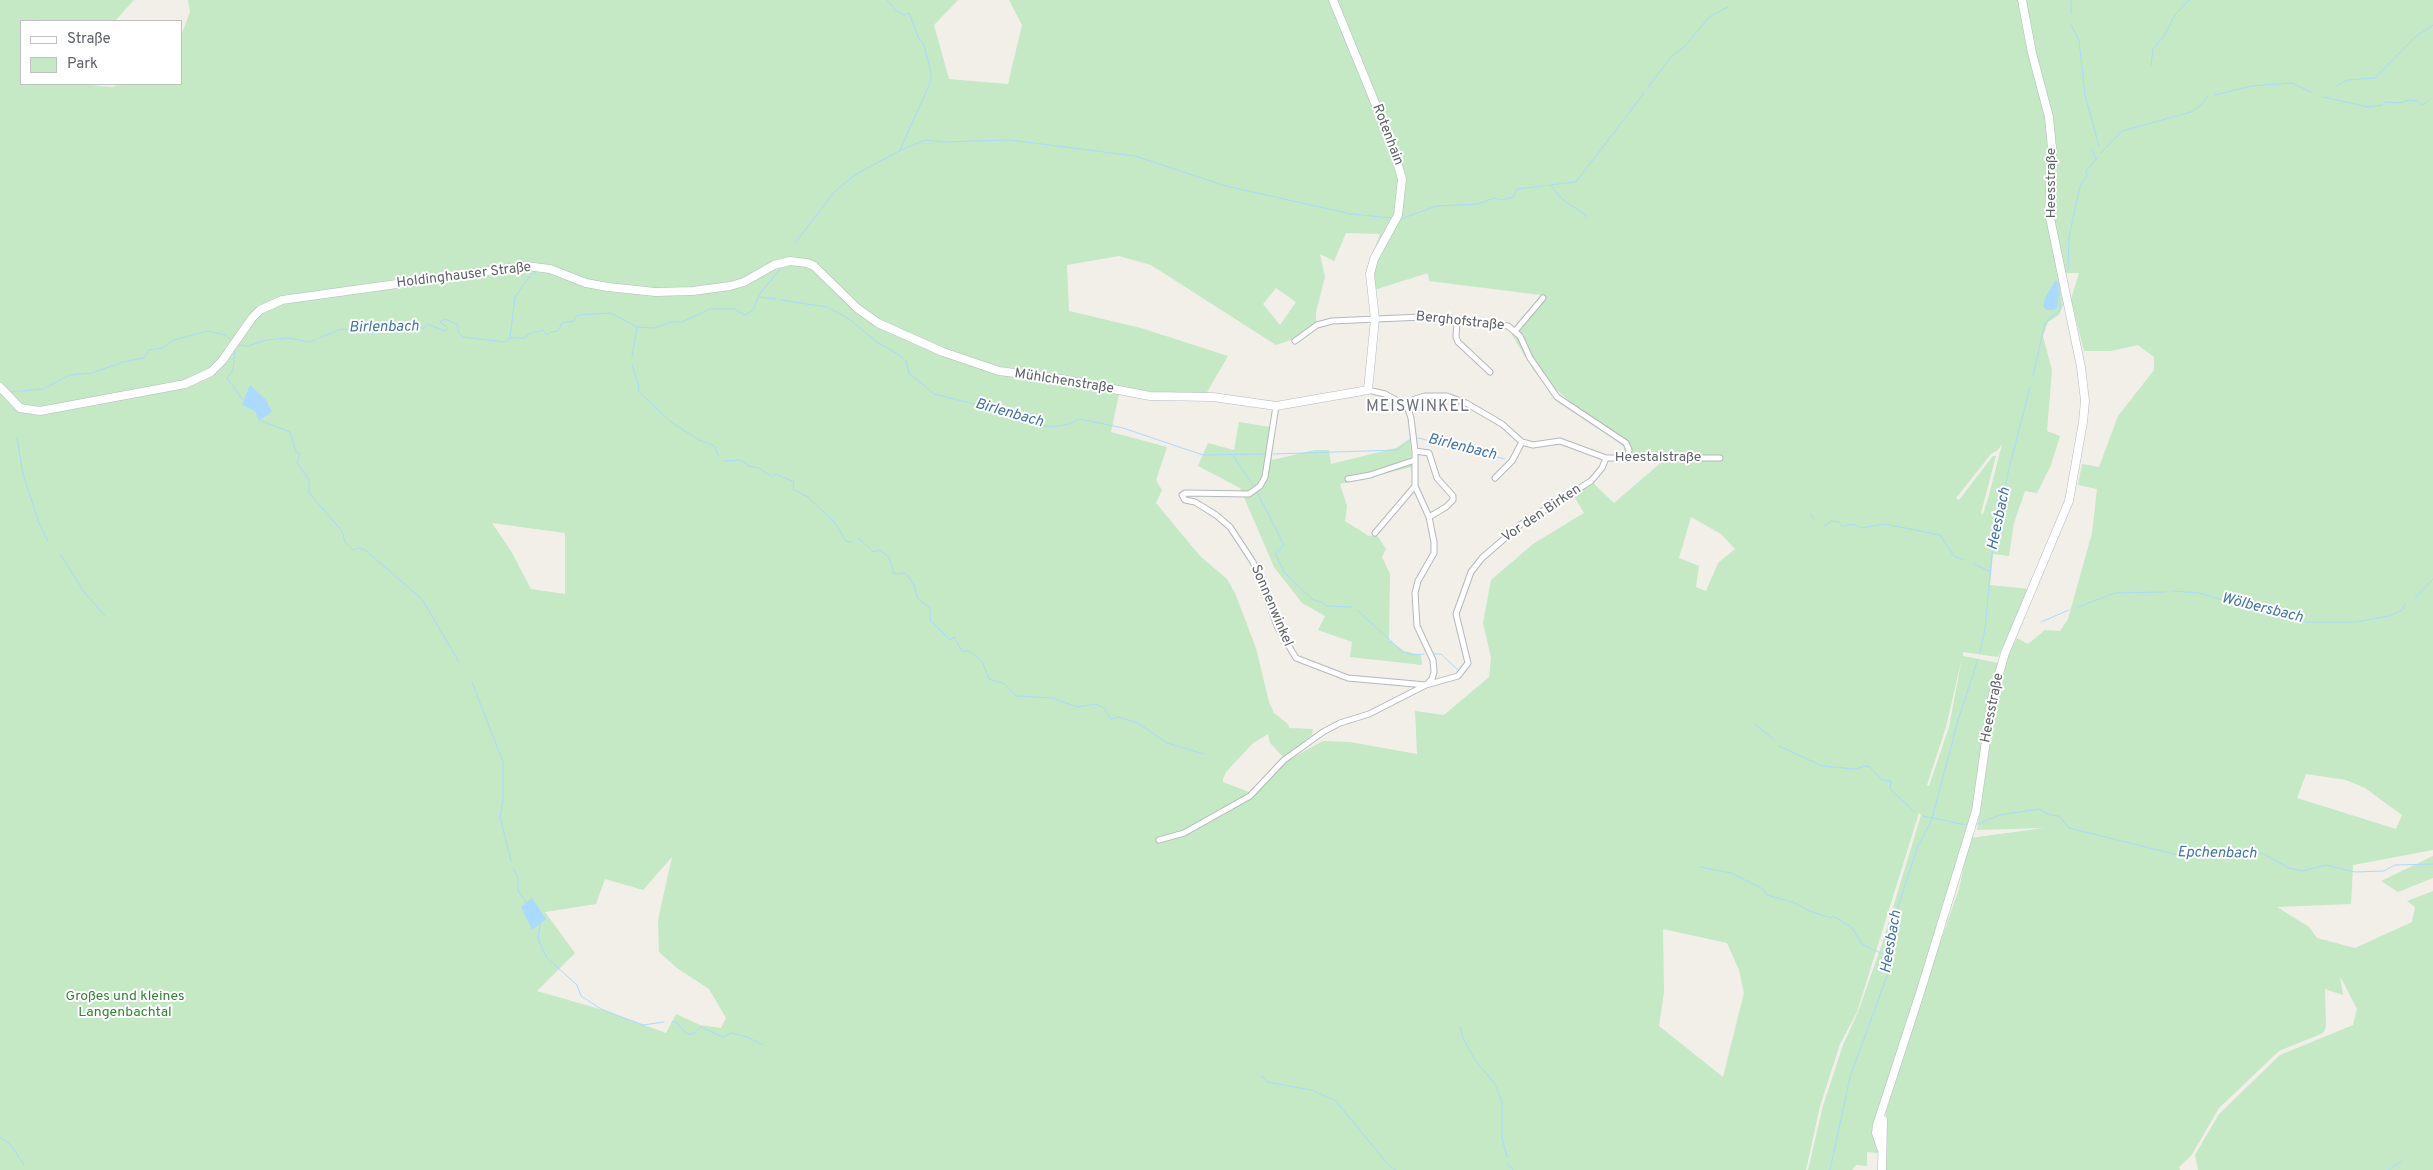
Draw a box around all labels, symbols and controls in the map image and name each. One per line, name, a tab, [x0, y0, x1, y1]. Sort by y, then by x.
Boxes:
legend	[20, 20, 182, 85]
text: Straße	[67, 30, 111, 49]
text: Park	[67, 55, 98, 74]
street label: Rotenhain	[1368, 102, 1406, 168]
street label: Heesstraße	[2044, 148, 2060, 218]
street label: Holdinghauser Straße	[396, 259, 532, 293]
street label: Berghofstraße	[1415, 309, 1505, 335]
water label: Birlenbach	[349, 318, 419, 338]
street label: Mühlchenstraße	[1013, 366, 1115, 398]
water label: Birlenbach	[973, 396, 1045, 432]
district label: MEISWINKEL	[1365, 398, 1471, 418]
water label: Birlenbach	[1426, 431, 1498, 465]
street label: Heestalstraße	[1615, 450, 1701, 466]
street label: Vor den Birken	[1499, 481, 1585, 547]
water label: Heesbach	[1985, 486, 2015, 552]
street label: Sonnenwinkel	[1246, 563, 1296, 649]
water label: Wölbersbach	[2219, 590, 2305, 628]
street label: Heesstraße	[1978, 672, 2008, 744]
water label: Epchenbach	[2177, 844, 2257, 864]
water label: Heesbach	[1878, 909, 1906, 975]
park label: Großes und kleines Langenbachtal	[66, 989, 184, 1022]

